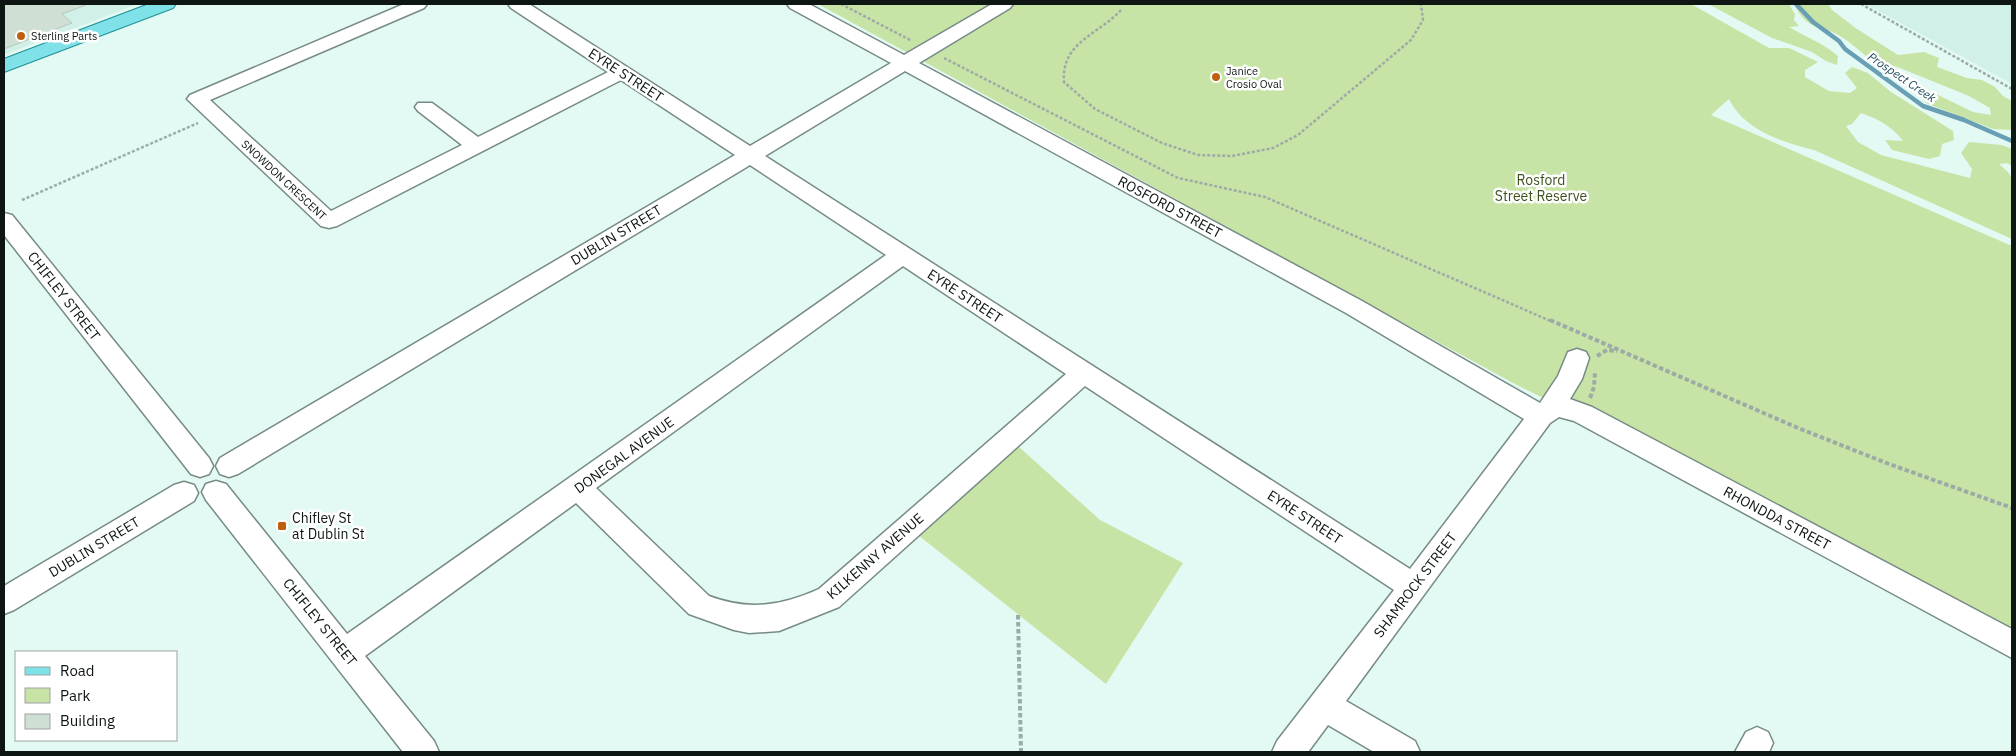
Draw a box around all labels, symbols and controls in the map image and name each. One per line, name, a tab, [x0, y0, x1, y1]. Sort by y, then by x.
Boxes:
place label: Sterling Parts	[31, 29, 97, 43]
marker: Sterling Parts	[15, 30, 27, 42]
street label: EYRE STREET	[585, 44, 667, 106]
water label: Prospect Creek	[1865, 49, 1940, 106]
place label: Janice Crosio Oval	[1226, 64, 1282, 91]
marker: Janice Crosio Oval	[1210, 71, 1222, 83]
street label: SNOWDON CRESCENT	[239, 137, 330, 224]
park label: Rosford Street Reserve	[1495, 171, 1588, 205]
street label: ROSFORD STREET	[1115, 172, 1225, 242]
street label: DUBLIN STREET	[567, 201, 665, 269]
street label: CHIFLEY STREET	[24, 248, 104, 344]
street label: EYRE STREET	[924, 265, 1006, 327]
street label: DONEGAL AVENUE	[571, 413, 677, 497]
street label: RHONDDA STREET	[1720, 482, 1834, 554]
street label: EYRE STREET	[1264, 486, 1346, 548]
place label: Chifley St at Dublin St	[292, 509, 365, 543]
street label: KILKENNY AVENUE	[823, 509, 927, 603]
street label: DUBLIN STREET	[45, 513, 143, 581]
marker: Chifley St at Dublin St	[276, 520, 288, 532]
street label: SHAMROCK STREET	[1370, 529, 1460, 641]
street label: CHIFLEY STREET	[279, 574, 361, 670]
legend	[15, 651, 178, 741]
text: Road	[60, 661, 95, 680]
text: Park	[60, 686, 90, 705]
text: Building	[60, 711, 115, 730]

